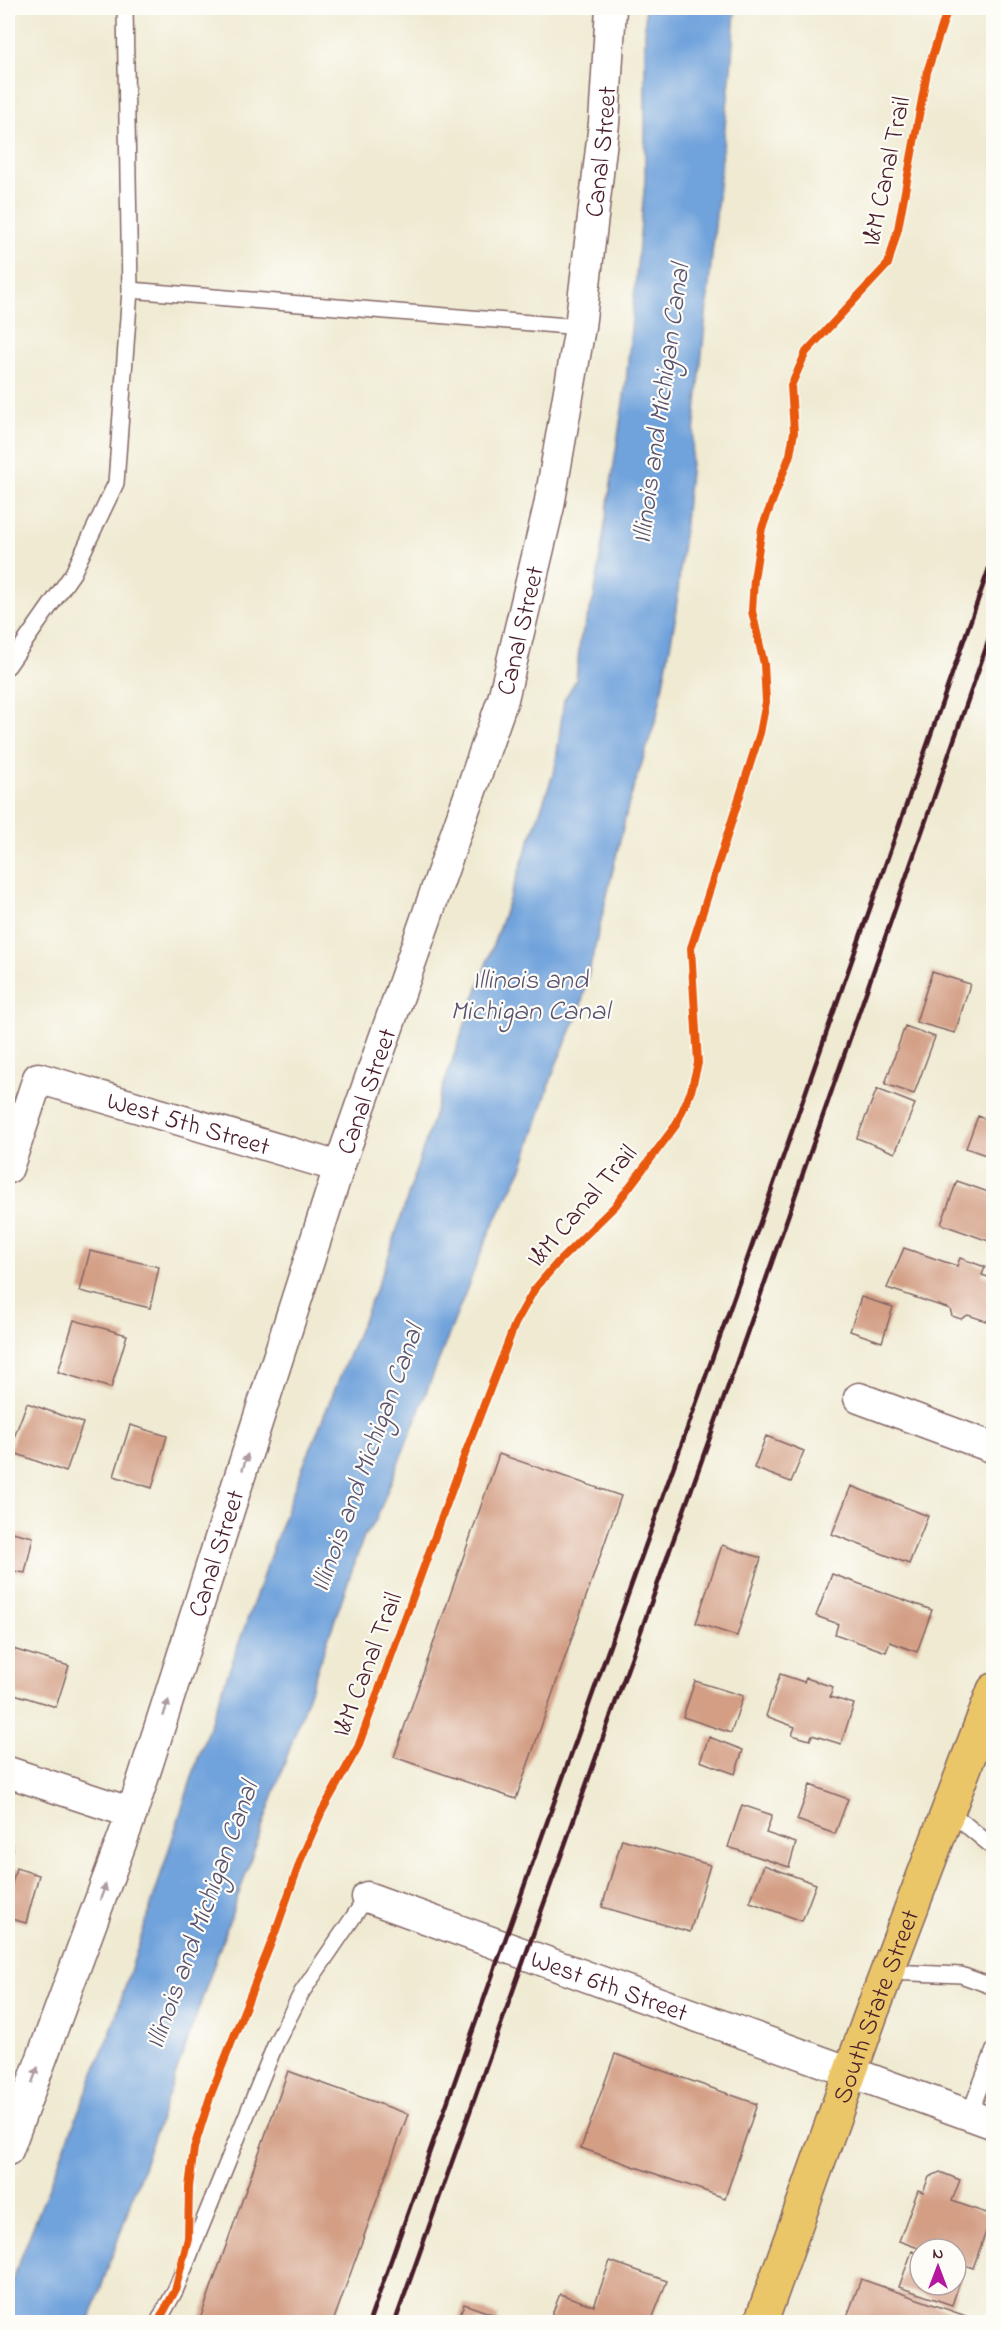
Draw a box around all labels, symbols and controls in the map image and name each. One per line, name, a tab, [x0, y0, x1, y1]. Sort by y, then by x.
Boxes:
street label: Canal Street	[577, 85, 628, 220]
street label: I&M Canal Trail	[854, 93, 922, 250]
water label: Illinois and Michigan Canal	[624, 258, 703, 547]
street label: Canal Street	[489, 562, 556, 699]
water label: Illinois and Michigan Canal	[450, 962, 613, 1033]
street label: Canal Street	[329, 1023, 408, 1160]
street label: West 5th Street	[102, 1083, 274, 1168]
street label: I&M Canal Trail	[519, 1137, 648, 1277]
water label: Illinois and Michigan Canal	[302, 1316, 437, 1599]
one-way arrow	[240, 1453, 250, 1471]
street label: Canal Street	[180, 1485, 256, 1623]
street label: I&M Canal Trail	[324, 1587, 414, 1743]
one-way arrow	[162, 1699, 171, 1717]
water label: Illinois and Michigan Canal	[137, 1773, 272, 2056]
one-way arrow	[99, 1883, 108, 1901]
street label: South State Street	[825, 1904, 931, 2109]
street label: West 6th Street	[525, 1942, 693, 2034]
one-way arrow	[31, 2066, 40, 2084]
north arrow	[908, 2237, 968, 2297]
text: N	[933, 2242, 944, 2266]

